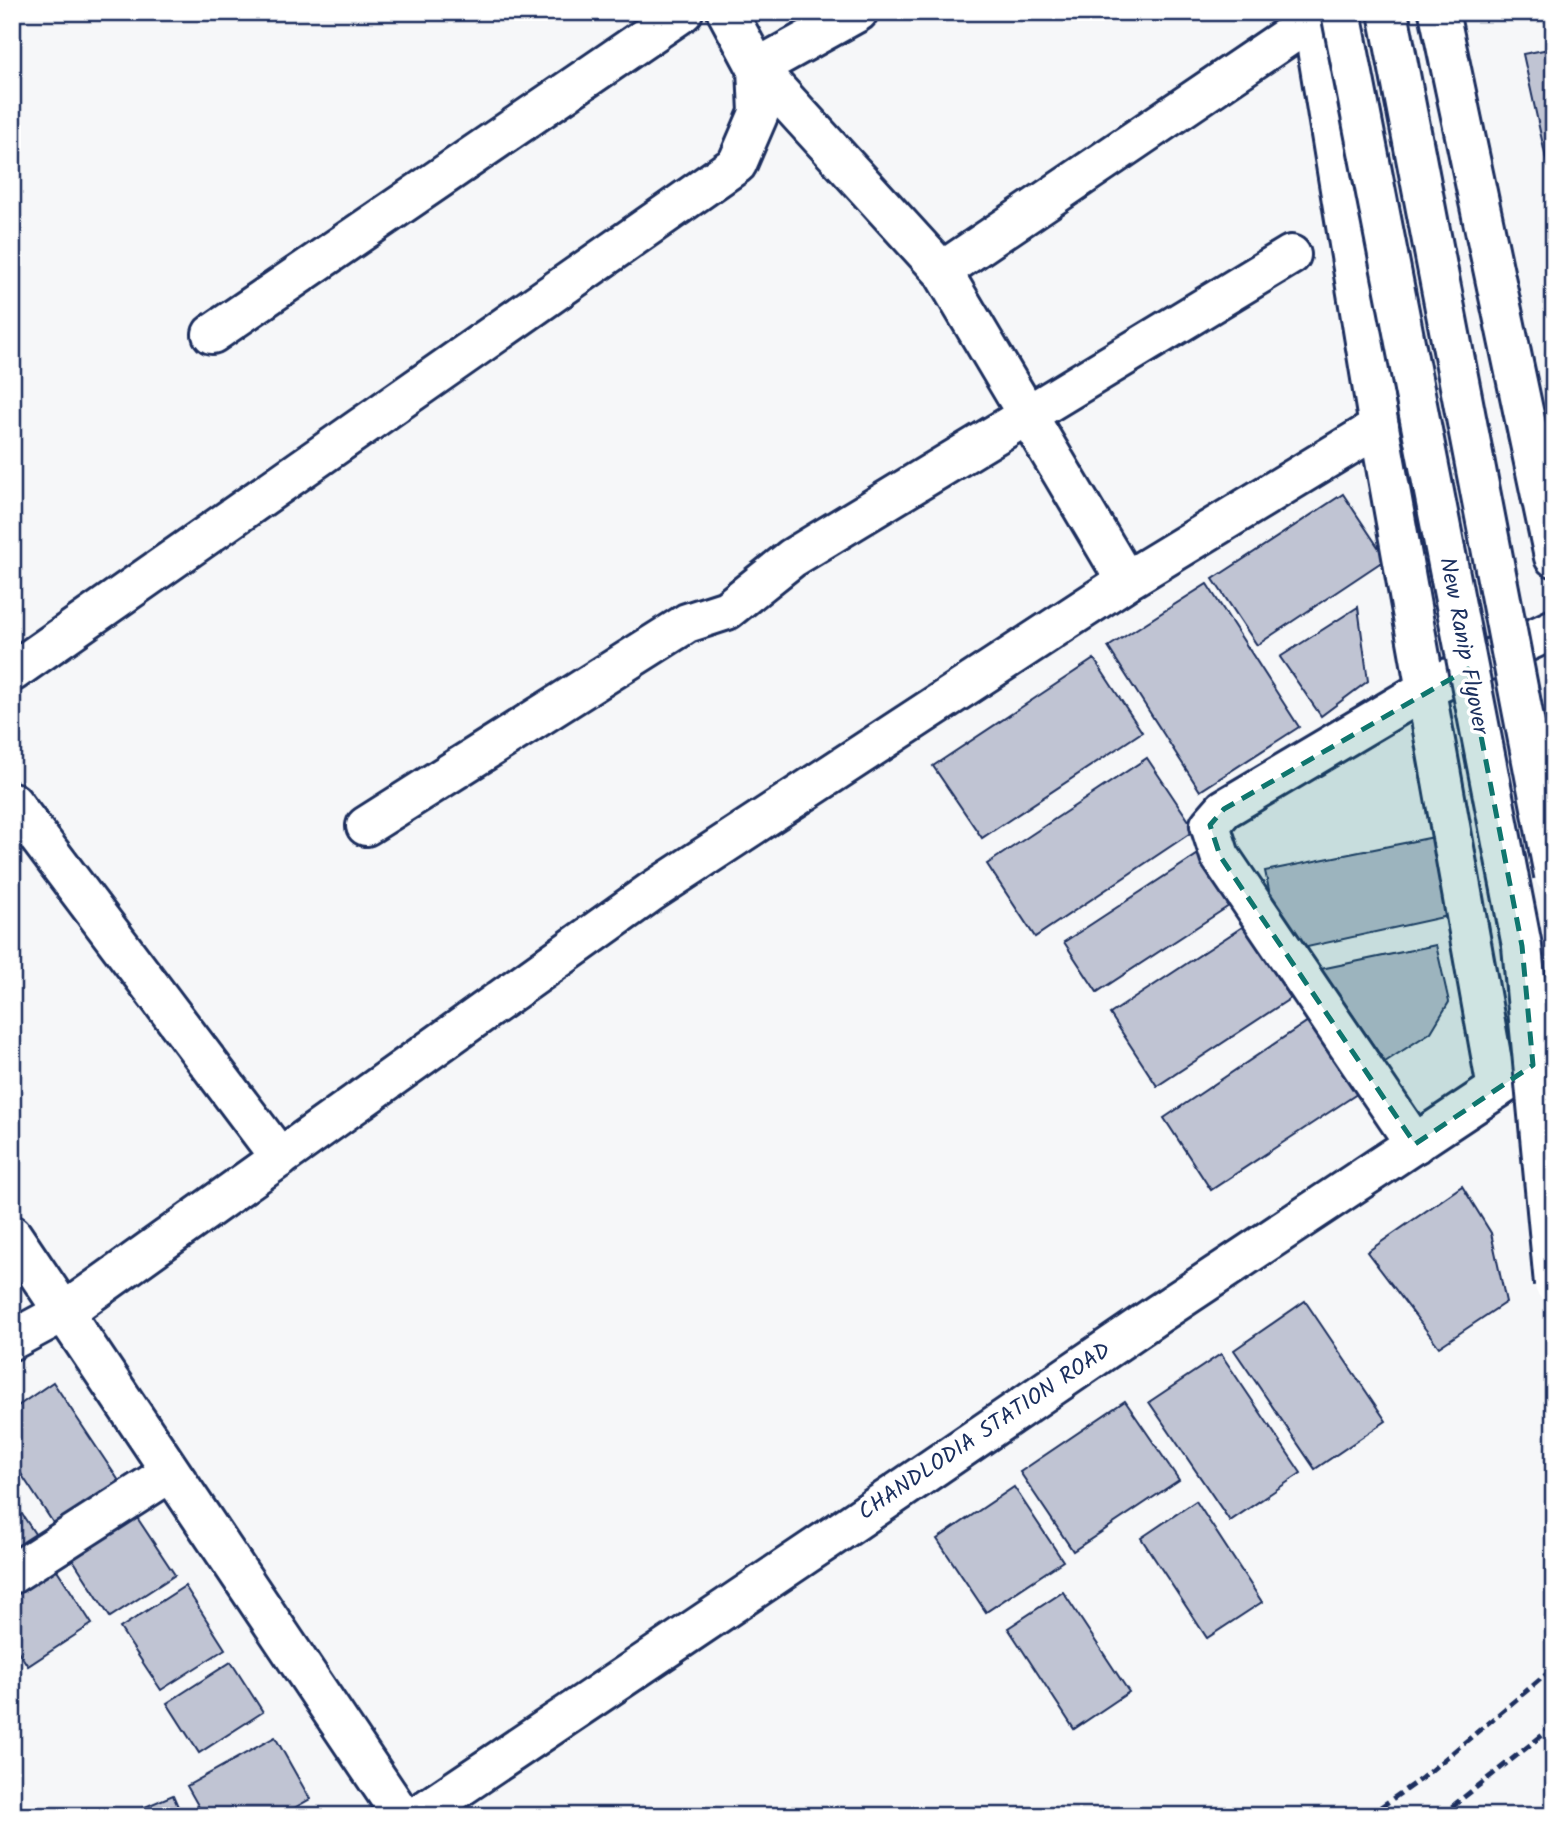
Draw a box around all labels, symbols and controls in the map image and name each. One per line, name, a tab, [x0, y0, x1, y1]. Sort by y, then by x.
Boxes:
street label: New Ranip Flyover	[1428, 555, 1498, 739]
street label: CHANDLODIA STATION ROAD	[851, 1334, 1119, 1530]

